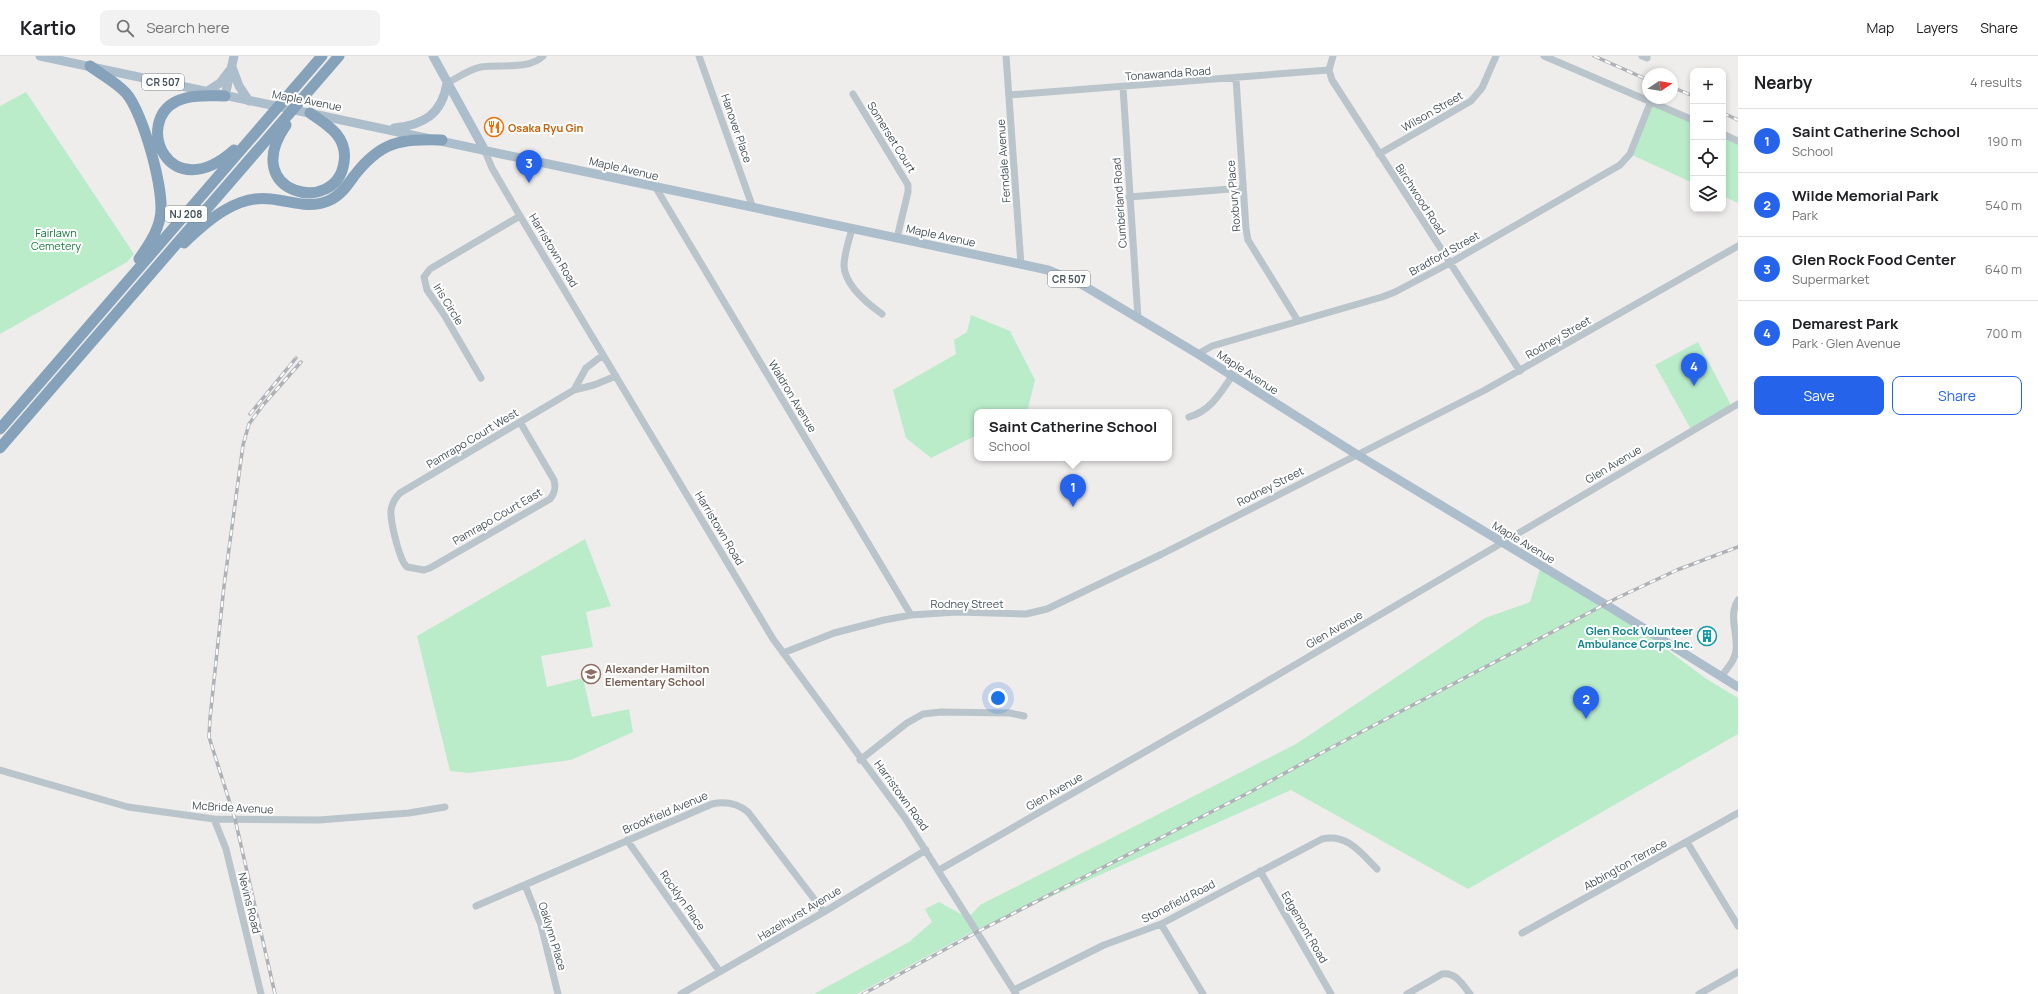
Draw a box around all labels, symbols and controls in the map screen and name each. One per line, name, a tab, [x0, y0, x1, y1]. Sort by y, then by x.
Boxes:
search box	[100, 10, 380, 46]
text: Kartio	[20, 15, 76, 41]
icon: search	[114, 17, 136, 39]
text: Search here	[146, 17, 230, 38]
text: Map	[1866, 18, 1894, 37]
text: Layers	[1916, 18, 1958, 37]
text: Share	[1980, 18, 2018, 37]
street label: Tonawanda Road	[1124, 63, 1212, 83]
north arrow	[1642, 68, 1678, 104]
map controls	[1690, 68, 1726, 212]
button: +	[1690, 68, 1726, 104]
text: Nearby	[1754, 71, 1812, 94]
text: 4 results	[1970, 73, 2022, 91]
road number: CR 507	[142, 74, 184, 90]
street label: Maple Avenue	[271, 86, 344, 114]
street label: Wilson Street	[1399, 87, 1465, 135]
street label: Hanover Place	[718, 91, 756, 165]
street label: Somerset Court	[864, 99, 920, 175]
button: −	[1690, 104, 1726, 140]
restaurant icon: Osaka Ryu Gin	[483, 116, 505, 138]
street label: Ferndale Avenue	[993, 118, 1013, 203]
place label: Osaka Ryu Gin	[508, 120, 584, 135]
text: Saint Catherine School	[1792, 121, 1960, 142]
text: 1	[1764, 132, 1770, 150]
text: 190 m	[1987, 132, 2022, 150]
button: locate	[1690, 140, 1726, 176]
text: School	[1792, 142, 1833, 160]
pin: 3	[516, 150, 542, 183]
street label: Maple Avenue	[588, 153, 661, 183]
street label: Cumberland Road	[1108, 157, 1130, 249]
street label: Roxbury Place	[1222, 159, 1244, 232]
street label: Birchwood Road	[1392, 161, 1450, 237]
button: layers	[1690, 176, 1726, 212]
text: Wilde Memorial Park	[1792, 185, 1938, 206]
text: 2	[1763, 196, 1771, 214]
text: 540 m	[1985, 196, 2022, 214]
road number: NJ 208	[165, 206, 207, 222]
text: Park	[1792, 206, 1818, 224]
street label: Harristown Road	[526, 210, 582, 290]
street label: Maple Avenue	[905, 220, 978, 250]
park label: Fairlawn Cemetery	[31, 225, 81, 253]
street label: Bradford Street	[1406, 227, 1482, 279]
text: Glen Rock Food Center	[1792, 249, 1956, 270]
text: 3	[1763, 260, 1771, 278]
text: 640 m	[1985, 260, 2022, 278]
text: Supermarket	[1792, 270, 1870, 288]
road number: CR 507	[1048, 271, 1090, 287]
street label: Iris Circle	[430, 280, 468, 328]
street label: Rodney Street	[1523, 312, 1593, 362]
text: Demarest Park	[1792, 313, 1898, 334]
text: 4	[1763, 324, 1771, 342]
text: 700 m	[1986, 324, 2022, 342]
text: Park · Glen Avenue	[1792, 334, 1900, 352]
street label: Maple Avenue	[1214, 346, 1282, 398]
pin: 4	[1681, 353, 1707, 386]
street label: Waldron Avenue	[766, 357, 821, 435]
button: Save	[1754, 376, 1884, 415]
button: Share	[1892, 376, 2022, 415]
street label: Pamrapo Court West	[423, 405, 521, 471]
popup	[974, 409, 1172, 461]
text: Saint Catherine School	[989, 416, 1157, 437]
text: School	[989, 437, 1030, 455]
street label: Glen Avenue	[1582, 441, 1644, 487]
street label: Rodney Street	[1234, 463, 1306, 509]
pin: 1	[1060, 474, 1086, 507]
street label: Pamrapo Court East	[450, 484, 544, 548]
street label: Harristown Road	[692, 488, 748, 568]
street label: Maple Avenue	[1490, 517, 1559, 567]
street label: Rodney Street	[930, 596, 1004, 611]
street label: Glen Avenue	[1303, 606, 1366, 651]
place label: Glen Rock Volunteer Ambulance Corps Inc.	[1577, 623, 1694, 651]
building icon: Glen Rock Volunteer Ambulance Corps Inc.	[1696, 625, 1718, 647]
place label: Alexander Hamilton Elementary School	[605, 661, 709, 689]
school or university icon: Alexander Hamilton Elementary School	[580, 663, 602, 685]
pin: 2	[1573, 686, 1599, 719]
your location	[988, 688, 1008, 708]
street label: Harristown Road	[871, 757, 933, 833]
street label: Glen Avenue	[1023, 768, 1086, 813]
street label: Brookfield Avenue	[620, 787, 710, 837]
street label: McBride Avenue	[192, 797, 275, 817]
street label: Abbington Terrace	[1581, 835, 1670, 893]
street label: Rocklyn Place	[657, 867, 709, 933]
street label: Nevins Road	[235, 871, 265, 935]
street label: Stonefield Road	[1139, 876, 1217, 926]
street label: Hazelhurst Avenue	[754, 882, 844, 944]
street label: Edgemont Road	[1278, 888, 1332, 966]
street label: Oaklynn Place	[535, 900, 571, 973]

